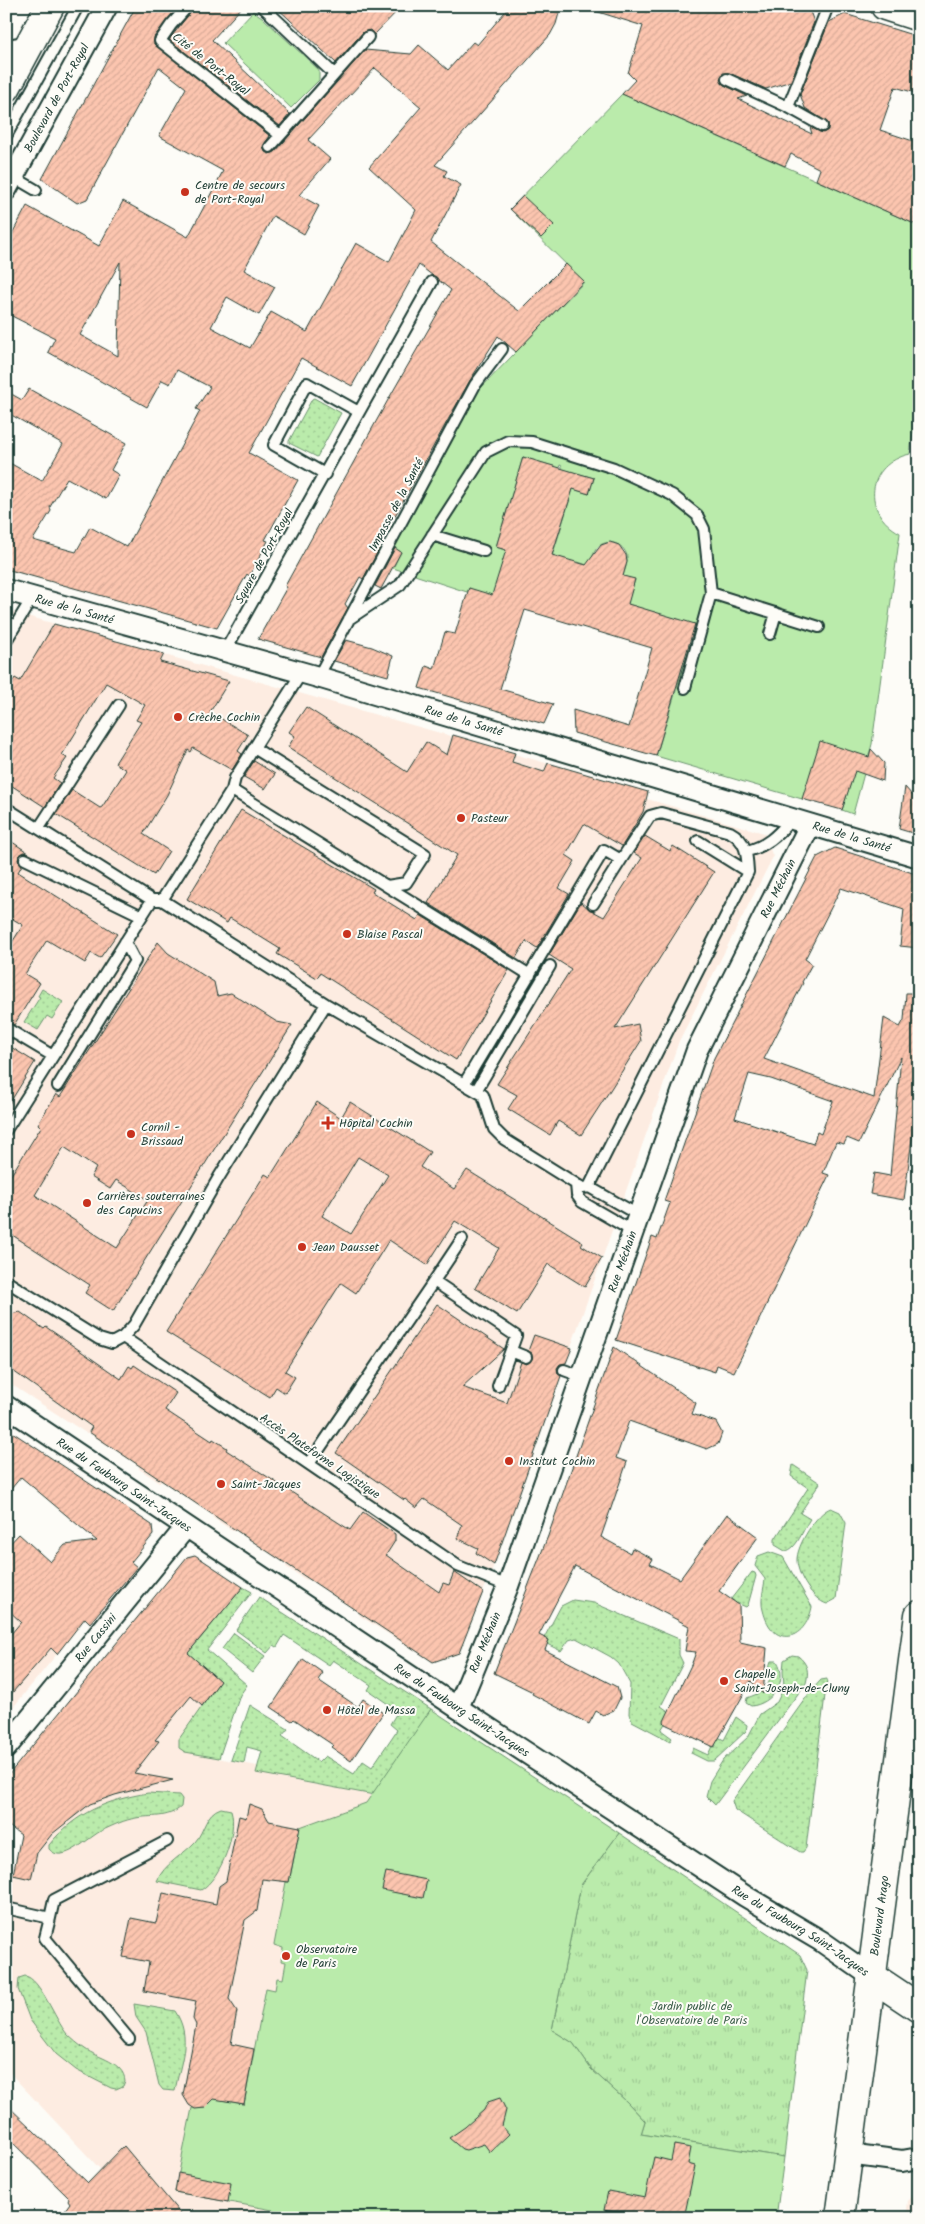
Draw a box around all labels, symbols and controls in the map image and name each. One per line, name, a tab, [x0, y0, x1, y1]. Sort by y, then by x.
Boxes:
street label: Cité de Port-Royal	[168, 28, 253, 101]
street label: Boulevard de Port-Royal	[19, 40, 95, 156]
place label: Centre de secours de Port-Royal	[195, 176, 285, 209]
marker: Centre de secours de Port-Royal	[179, 186, 191, 198]
street label: Impasse de la Santé	[364, 455, 429, 555]
street label: Square de Port-Royal	[230, 505, 299, 607]
street label: Rue de la Santé	[33, 590, 117, 630]
street label: Rue de la Santé	[422, 700, 506, 742]
place label: Crèche Cochin	[188, 708, 260, 727]
marker: Crèche Cochin	[172, 711, 184, 723]
place label: Pasteur	[471, 809, 509, 828]
marker: Pasteur	[455, 812, 467, 824]
street label: Rue de la Santé	[810, 817, 894, 858]
street label: Rue Méchain	[756, 856, 802, 922]
place label: Blaise Pascal	[357, 925, 423, 944]
marker: Blaise Pascal	[341, 928, 353, 940]
place label: Hôpital Cochin	[339, 1114, 413, 1133]
marker: Hôpital Cochin	[321, 1116, 335, 1130]
place label: Cornil - Brissaud	[141, 1118, 184, 1151]
marker: Cornil - Brissaud	[125, 1128, 137, 1140]
place label: Carrières souterraines des Capucins	[97, 1187, 205, 1220]
marker: Carrières souterraines des Capucins	[81, 1197, 93, 1209]
street label: Rue Méchain	[603, 1228, 643, 1295]
place label: Jean Dausset	[312, 1238, 380, 1257]
marker: Jean Dausset	[296, 1241, 308, 1253]
street label: Accès Plateforme Logistique	[256, 1409, 384, 1504]
street label: Rue du Faubourg Saint-Jacques	[52, 1433, 195, 1537]
place label: Institut Cochin	[519, 1452, 595, 1471]
marker: Institut Cochin	[503, 1455, 515, 1467]
place label: Saint-Jacques	[231, 1475, 301, 1494]
marker: Saint-Jacques	[215, 1478, 227, 1490]
street label: Rue Cassini	[70, 1609, 123, 1667]
street label: Rue Méchain	[464, 1609, 506, 1676]
street label: Rue du Faubourg Saint-Jacques	[390, 1659, 533, 1762]
place label: Chapelle Saint-Joseph-de-Cluny	[734, 1665, 850, 1698]
marker: Chapelle Saint-Joseph-de-Cluny	[718, 1675, 730, 1687]
place label: Hôtel de Massa	[337, 1701, 416, 1720]
marker: Hôtel de Massa	[321, 1704, 333, 1716]
street label: Boulevard Arago	[865, 1874, 895, 1957]
street label: Rue du Faubourg Saint-Jacques	[727, 1881, 873, 1982]
place label: Observatoire de Paris	[296, 1940, 358, 1973]
marker: Observatoire de Paris	[280, 1950, 292, 1962]
park label: Jardin public de l'Observatoire de Paris	[637, 1997, 747, 2030]

